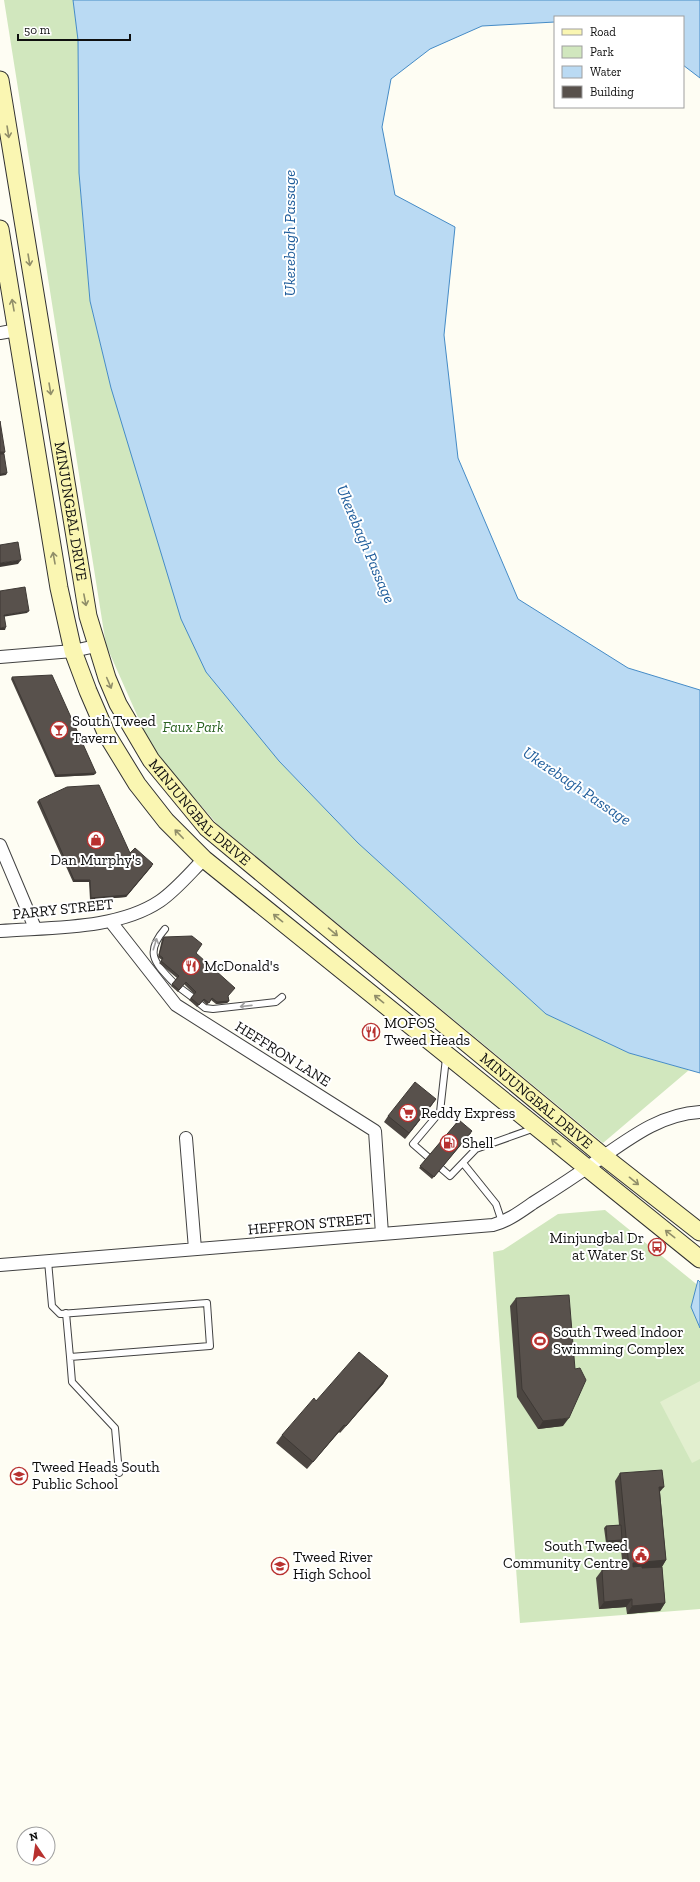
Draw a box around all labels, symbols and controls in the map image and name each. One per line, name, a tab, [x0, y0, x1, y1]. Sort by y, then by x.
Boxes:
scale bar	[18, 16, 130, 42]
legend	[554, 16, 684, 108]
text: 50 m	[24, 23, 51, 37]
text: Road	[590, 25, 616, 39]
text: Park	[590, 45, 615, 59]
text: Water	[590, 65, 622, 79]
text: Building	[590, 85, 634, 99]
one-way arrow	[4, 125, 12, 138]
water label: Ukerebagh Passage	[280, 170, 299, 296]
one-way arrow	[25, 253, 33, 266]
one-way arrow	[9, 299, 17, 312]
one-way arrow	[46, 382, 54, 395]
street label: MINJUNGBAL DRIVE	[51, 440, 91, 582]
water label: Ukerebagh Passage	[332, 482, 400, 606]
one-way arrow	[50, 552, 58, 565]
one-way arrow	[81, 593, 89, 606]
one-way arrow	[106, 676, 113, 688]
place label: South Tweed Tavern	[72, 712, 157, 747]
park label: Faux Park	[162, 718, 224, 736]
bar icon: South Tweed Tavern	[49, 720, 69, 740]
water label: Ukerebagh Passage	[519, 743, 635, 829]
street label: MINJUNGBAL DRIVE	[145, 755, 254, 869]
one-way arrow	[174, 829, 184, 839]
shop icon: Dan Murphy's	[86, 830, 106, 850]
place label: Dan Murphy's	[51, 851, 141, 869]
street label: PARRY STREET	[12, 895, 114, 923]
one-way arrow	[272, 914, 283, 923]
one-way arrow	[328, 928, 338, 937]
one-way arrow	[152, 938, 159, 951]
restaurant icon: McDonald's	[181, 956, 201, 976]
place label: McDonald's	[204, 957, 279, 975]
one-way arrow	[374, 995, 385, 1004]
one-way arrow	[240, 1002, 253, 1009]
place label: MOFOS Tweed Heads	[384, 1014, 470, 1049]
street label: HEFFRON LANE	[232, 1017, 334, 1091]
restaurant icon: MOFOS Tweed Heads	[361, 1022, 381, 1042]
street label: MINJUNGBAL DRIVE	[476, 1049, 596, 1153]
supermarket icon: Reddy Express	[398, 1103, 418, 1123]
place label: Reddy Express	[421, 1104, 515, 1122]
fuel station icon: Shell	[439, 1133, 459, 1153]
place label: Shell	[462, 1134, 493, 1152]
one-way arrow	[551, 1139, 562, 1148]
one-way arrow	[628, 1176, 639, 1185]
street label: HEFFRON STREET	[247, 1210, 373, 1238]
place label: Minjungbal Dr at Water St	[549, 1229, 644, 1264]
one-way arrow	[664, 1230, 675, 1239]
bus stop icon: Minjungbal Dr at Water St	[647, 1237, 667, 1257]
place label: South Tweed Indoor Swimming Complex	[553, 1323, 684, 1358]
sports icon: South Tweed Indoor Swimming Complex	[530, 1331, 550, 1351]
place label: Tweed Heads South Public School	[32, 1458, 160, 1493]
school or university icon: Tweed Heads South Public School	[9, 1466, 29, 1486]
place label: South Tweed Community Centre	[503, 1537, 629, 1572]
public building icon: South Tweed Community Centre	[631, 1545, 651, 1565]
place label: Tweed River High School	[293, 1548, 373, 1583]
school or university icon: Tweed River High School	[270, 1556, 290, 1576]
north arrow	[16, 1826, 56, 1866]
text: N	[28, 1829, 40, 1844]

